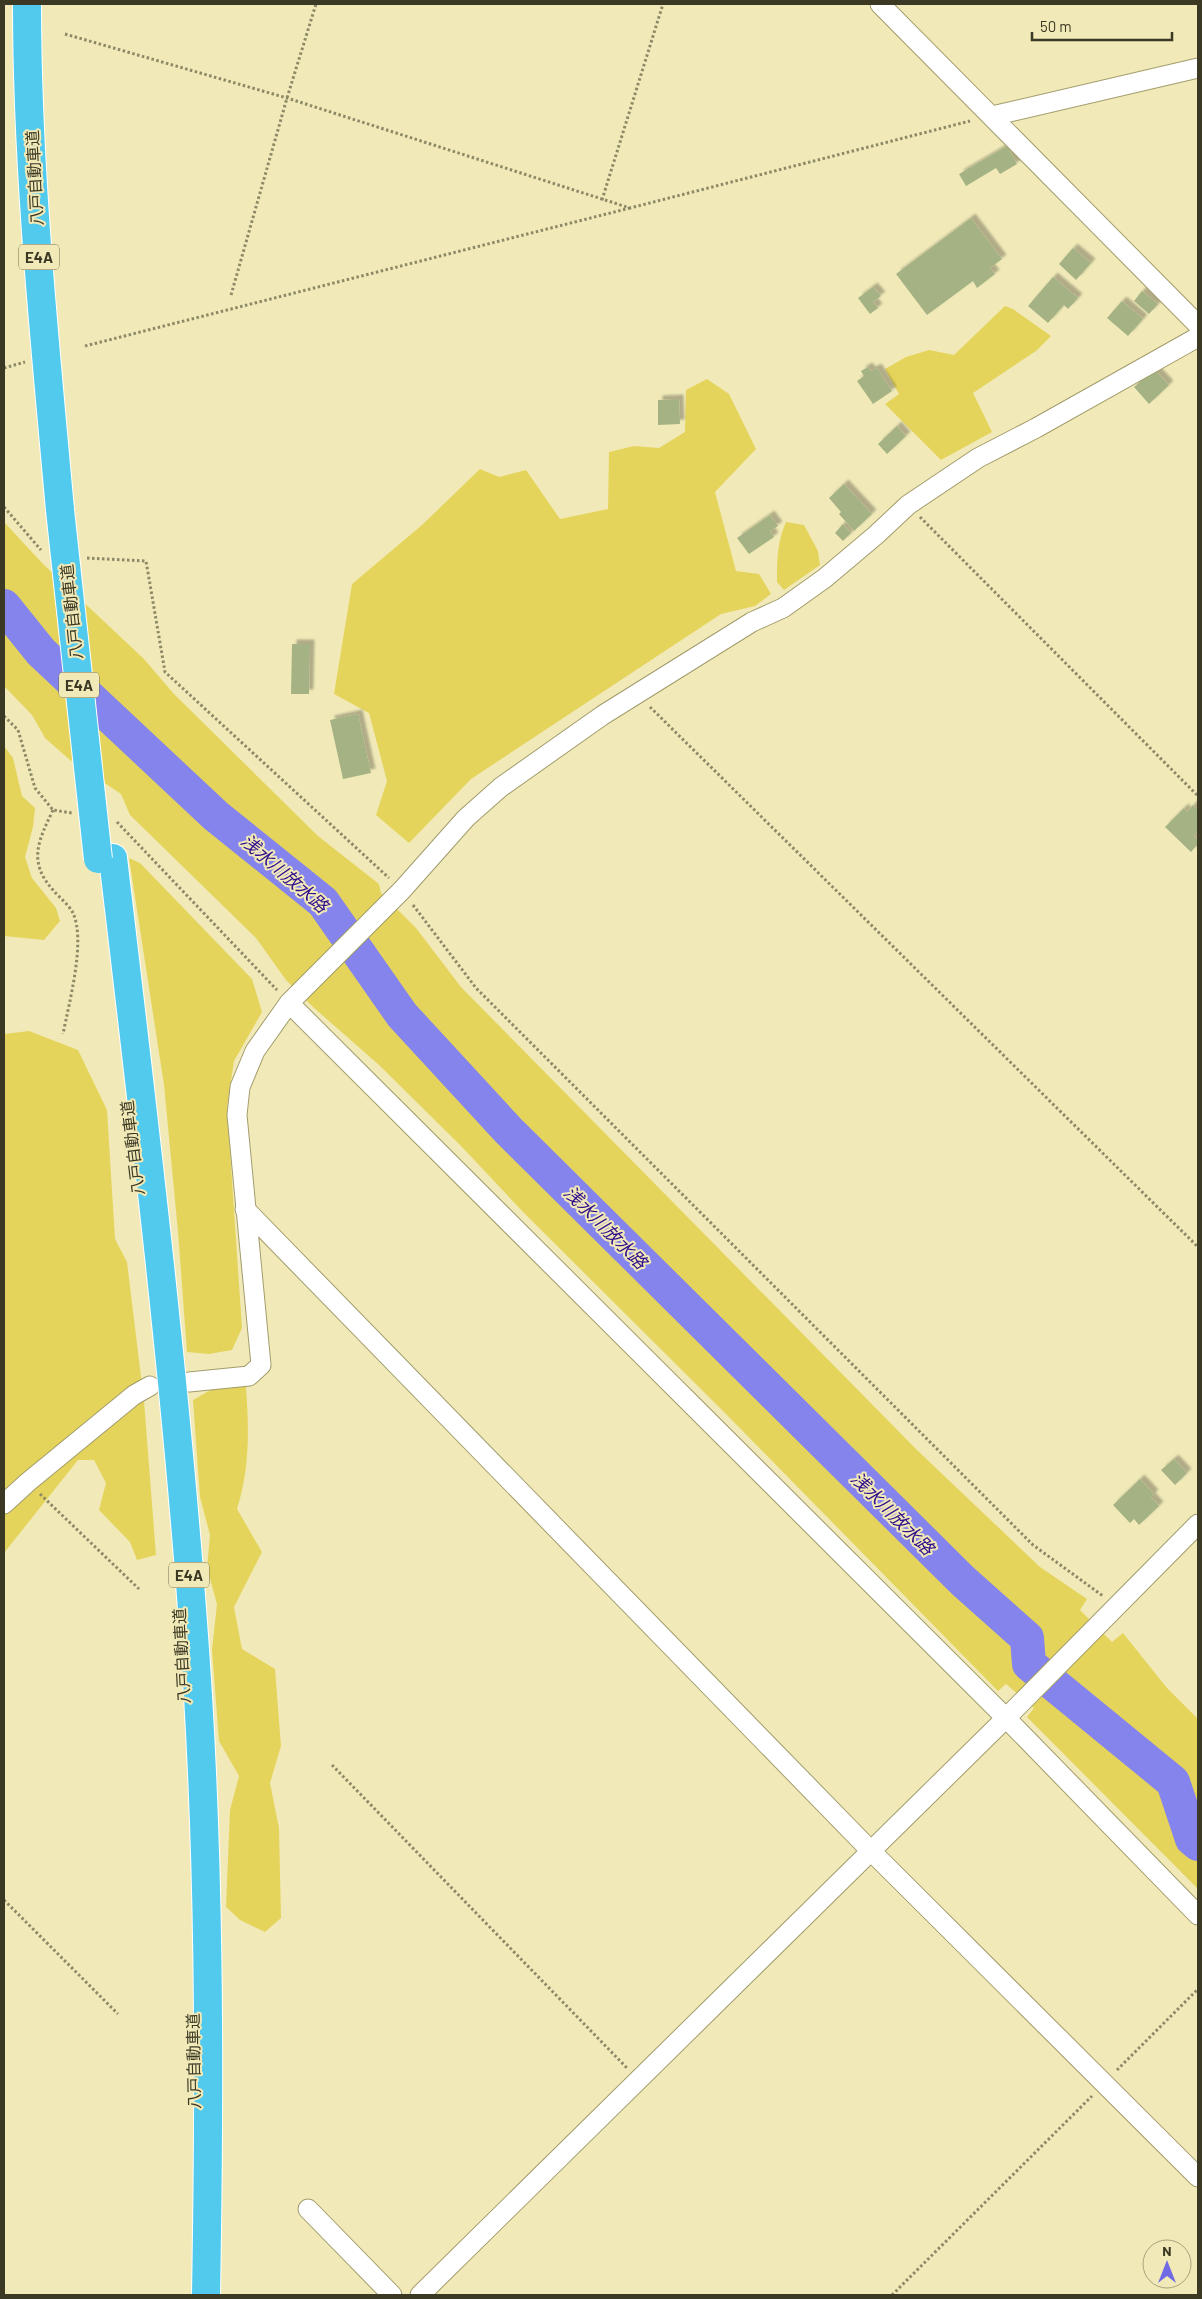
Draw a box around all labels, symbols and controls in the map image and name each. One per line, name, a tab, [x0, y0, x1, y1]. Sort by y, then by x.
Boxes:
scale bar	[1032, 10, 1172, 42]
text: 50 m	[1040, 17, 1072, 35]
street label: 八戸自動車道	[22, 130, 46, 226]
road number: E4A	[19, 244, 59, 270]
street label: 八戸自動車道	[57, 563, 85, 661]
road number: E4A	[59, 672, 99, 698]
water label: 浅水川放水路	[237, 829, 334, 918]
street label: 八戸自動車道	[117, 1099, 147, 1197]
water label: 浅水川放水路	[560, 1181, 653, 1274]
water label: 浅水川放水路	[847, 1467, 940, 1560]
road number: E4A	[169, 1562, 209, 1588]
street label: 八戸自動車道	[169, 1608, 193, 1704]
street label: 八戸自動車道	[183, 2013, 203, 2109]
north arrow	[1142, 2239, 1192, 2289]
text: N	[1162, 2242, 1172, 2259]

